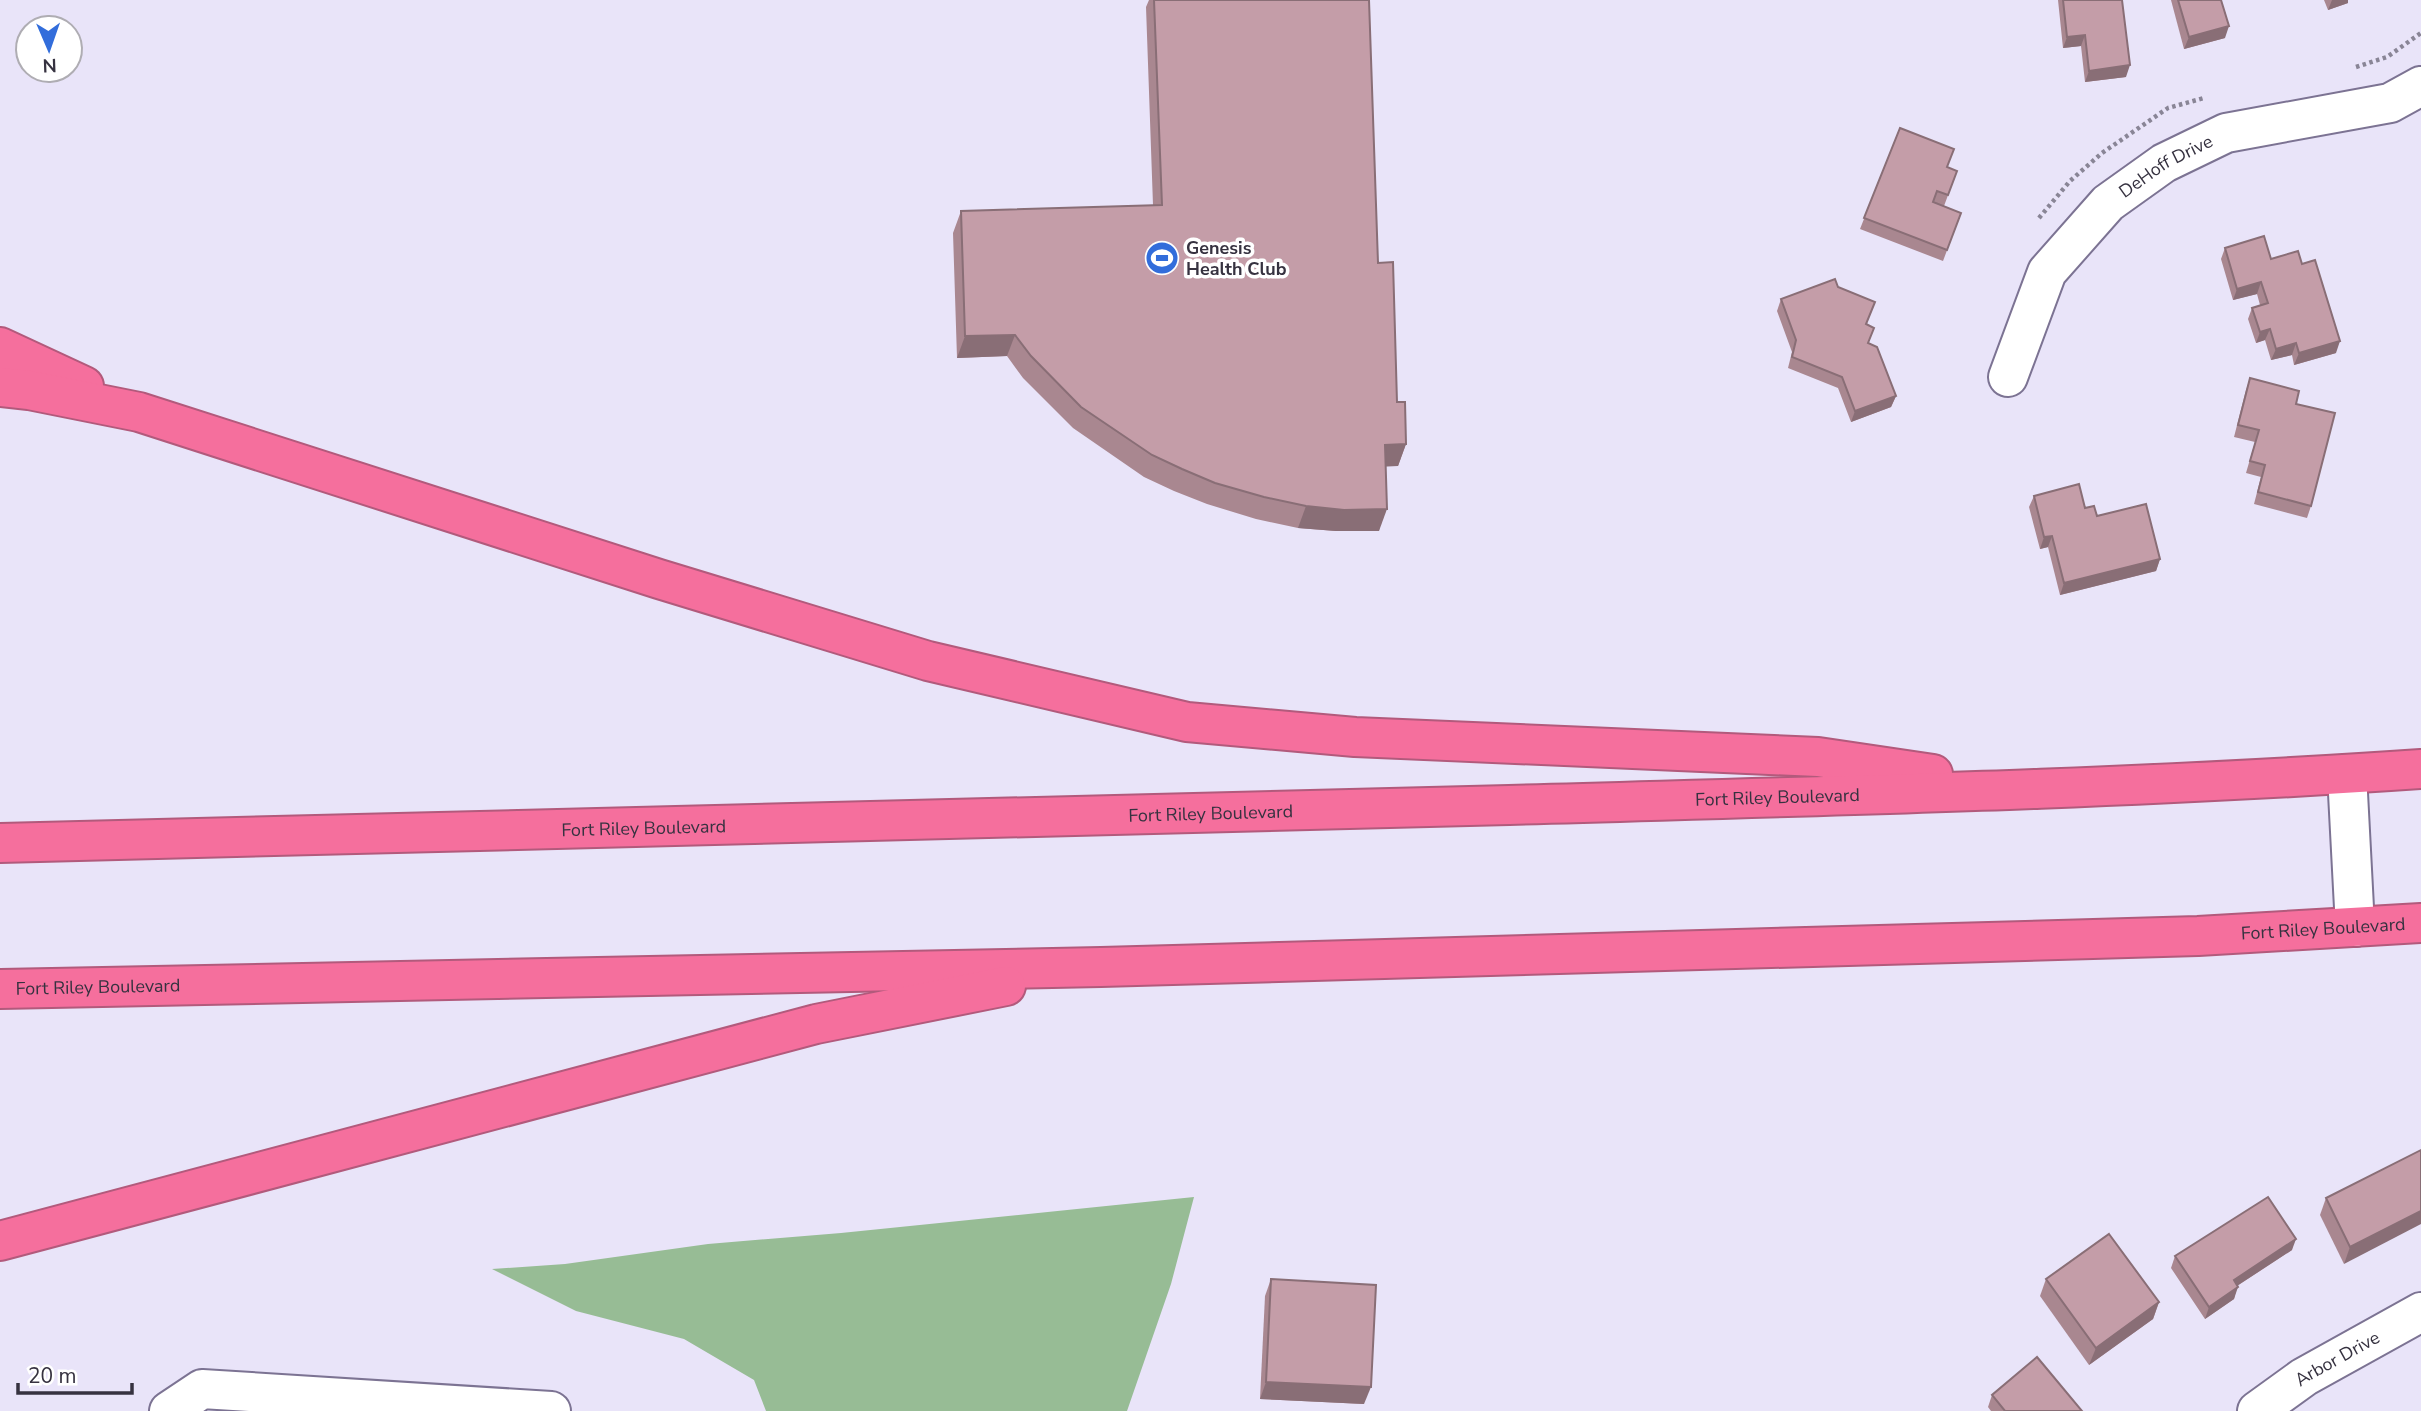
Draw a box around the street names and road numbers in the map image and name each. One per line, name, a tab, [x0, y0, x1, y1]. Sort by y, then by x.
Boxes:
street label: DeHoff Drive	[2114, 129, 2217, 203]
street label: Fort Riley Boulevard	[1695, 783, 1860, 812]
street label: Fort Riley Boulevard	[1128, 799, 1293, 828]
street label: Fort Riley Boulevard	[561, 814, 726, 842]
street label: Fort Riley Boulevard	[2240, 912, 2406, 945]
street label: Fort Riley Boulevard	[15, 973, 181, 1001]
street label: Arbor Drive	[2290, 1325, 2384, 1392]

